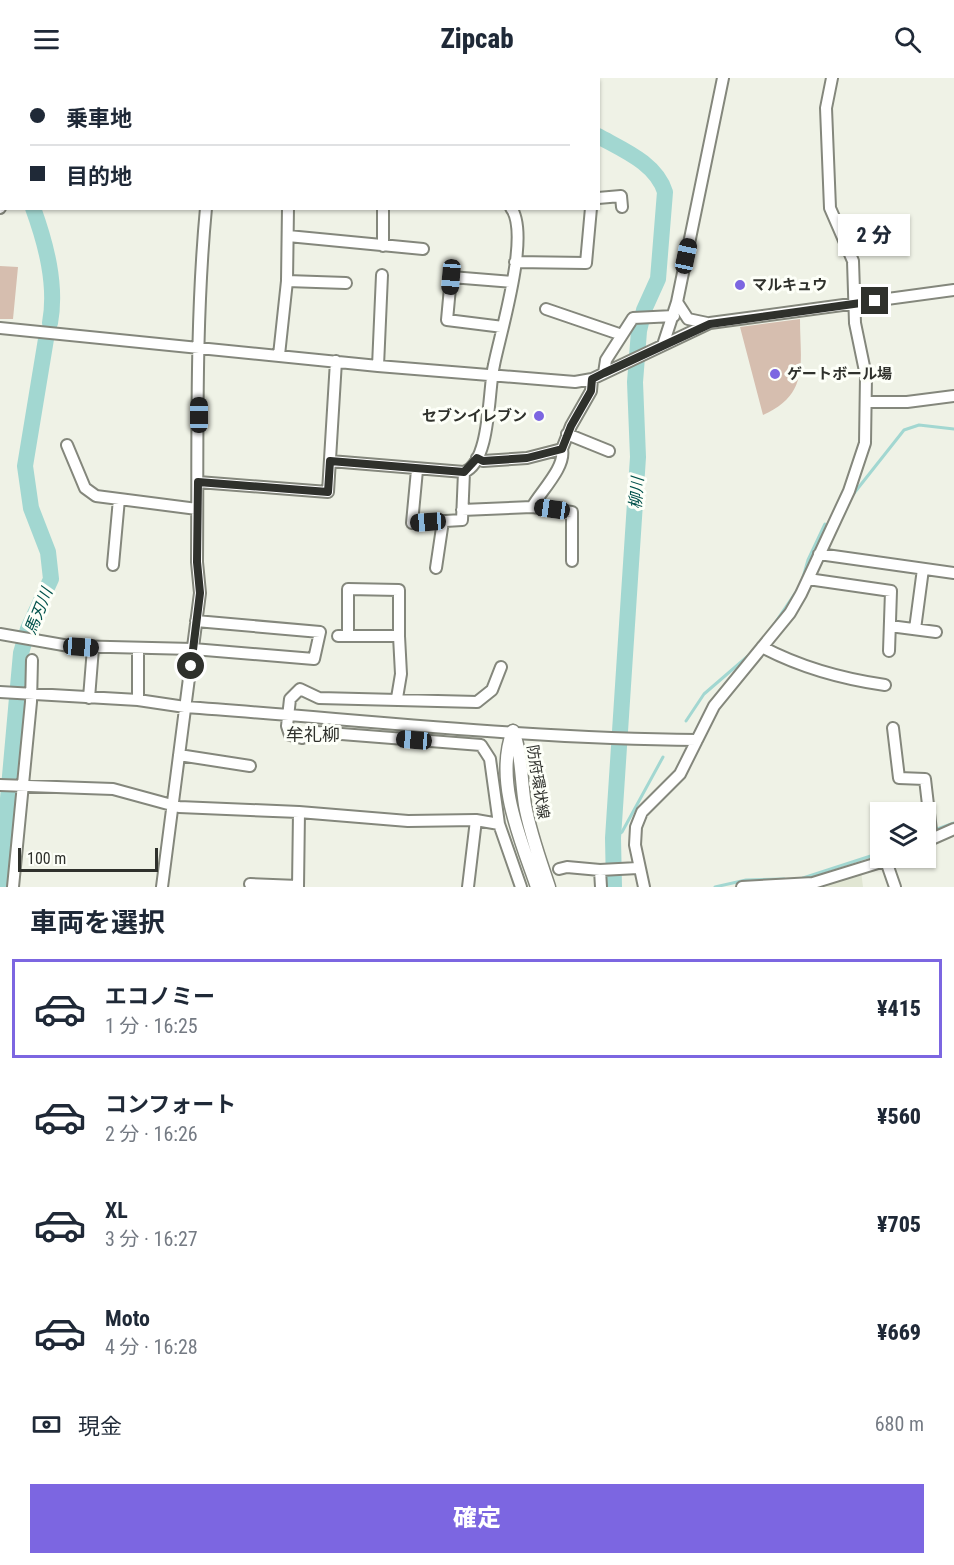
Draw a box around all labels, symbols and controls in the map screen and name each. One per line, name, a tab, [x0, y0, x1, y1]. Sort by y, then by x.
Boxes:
icon: menu	[30, 23, 63, 56]
text: Zipcab	[440, 23, 514, 55]
icon: search	[891, 23, 924, 56]
text: 乗車地	[66, 106, 132, 131]
text: 目的地	[66, 164, 132, 189]
callout: 2 分	[839, 214, 911, 256]
text: 2 分	[857, 223, 891, 247]
car	[673, 237, 699, 275]
car	[440, 258, 462, 296]
place label: マルキュウ	[752, 276, 827, 294]
marker: マルキュウ	[733, 278, 747, 292]
route end	[861, 287, 888, 314]
place label: ゲートボール場	[787, 365, 892, 383]
marker: ゲートボール場	[768, 367, 782, 381]
car	[190, 397, 208, 433]
place label: セブンイレブン	[422, 407, 527, 425]
marker: セブンイレブン	[532, 409, 546, 423]
water label: 柳川	[626, 474, 647, 510]
car	[533, 498, 571, 520]
car	[409, 512, 447, 532]
water label: 馬刃川	[21, 584, 57, 637]
car	[62, 637, 100, 657]
route start	[177, 652, 204, 679]
district label: 牟礼柳	[286, 724, 340, 745]
car	[395, 729, 433, 751]
street label: 防府環状線	[523, 744, 553, 820]
map controls	[870, 802, 936, 868]
button: layers	[870, 802, 936, 868]
scale bar	[18, 845, 158, 872]
text: 100 m	[27, 849, 66, 868]
text: 車両を選択	[30, 907, 165, 939]
icon: car	[33, 982, 87, 1036]
text: エコノミー	[105, 984, 215, 1009]
text: ¥415	[877, 996, 921, 1021]
text: 1 分 · 16:25	[105, 1014, 198, 1038]
icon: car	[33, 1090, 87, 1144]
text: コンフォート	[105, 1092, 236, 1117]
text: ¥560	[877, 1104, 921, 1129]
text: 2 分 · 16:26	[105, 1122, 198, 1146]
icon: car	[33, 1198, 87, 1252]
text: XL	[105, 1198, 128, 1223]
text: ¥705	[877, 1212, 921, 1237]
text: 3 分 · 16:27	[105, 1227, 198, 1251]
icon: car	[33, 1306, 87, 1360]
text: Moto	[105, 1306, 150, 1331]
text: ¥669	[877, 1320, 921, 1345]
text: 4 分 · 16:28	[105, 1335, 198, 1359]
icon: cash	[30, 1408, 63, 1441]
text: 680 m	[875, 1412, 924, 1436]
text: 現金	[78, 1414, 122, 1439]
button: 確定	[30, 1484, 924, 1553]

